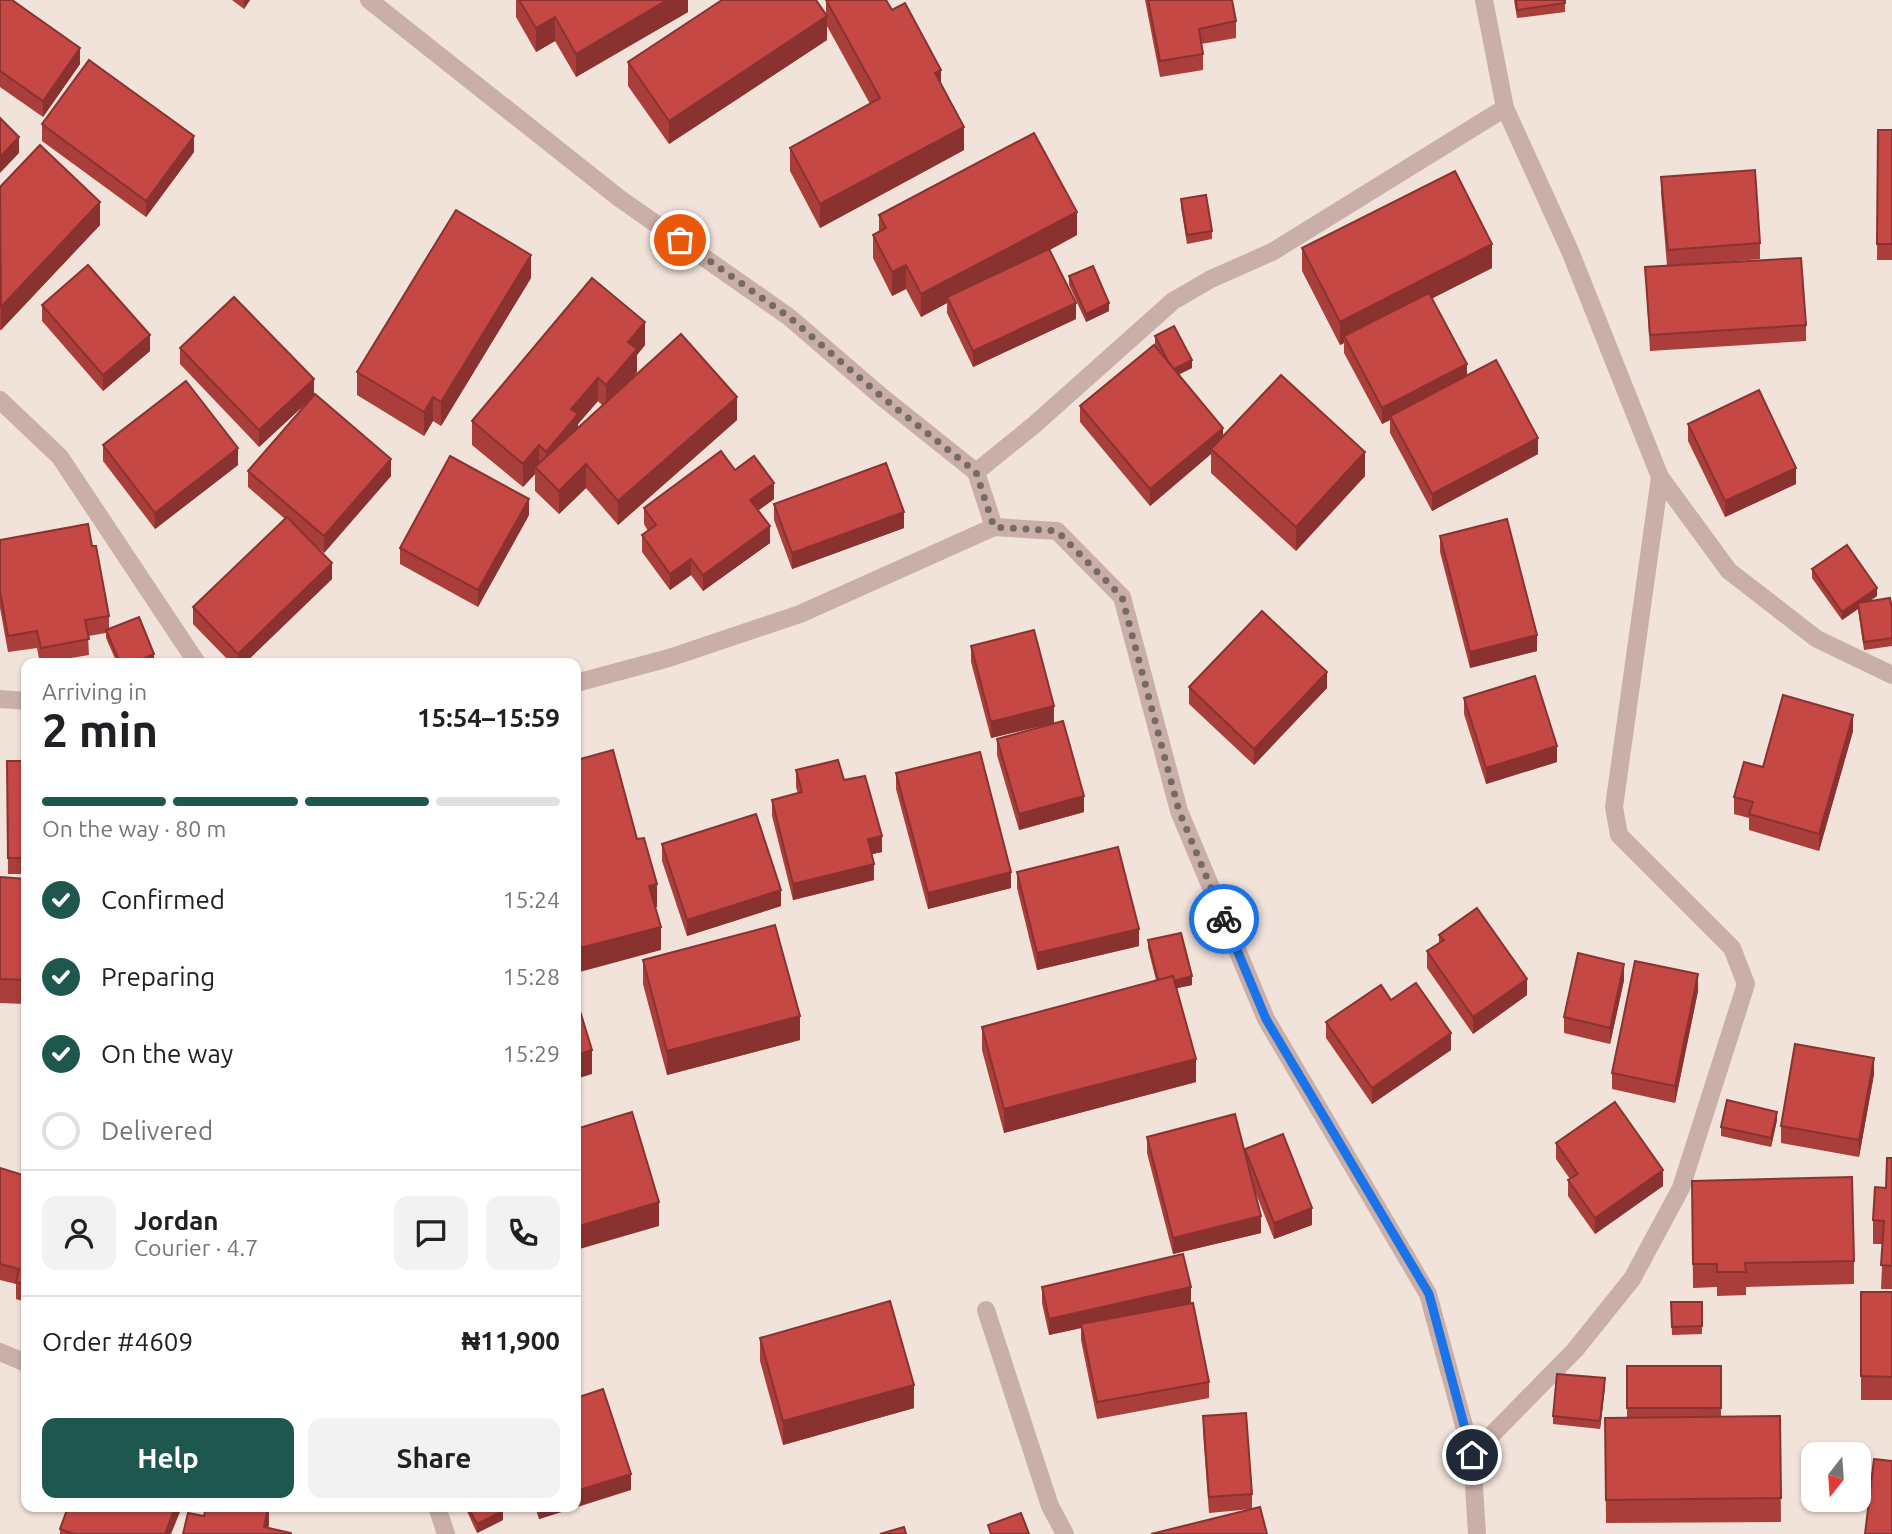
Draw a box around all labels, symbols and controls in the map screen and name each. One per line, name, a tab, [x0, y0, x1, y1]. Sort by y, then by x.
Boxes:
pin	[650, 210, 710, 270]
icon: bag	[661, 221, 699, 259]
text: Arriving in	[42, 679, 147, 704]
text: 15:54–15:59	[417, 703, 560, 732]
text: 2 min	[42, 704, 158, 756]
text: On the way · 80 m	[42, 816, 226, 841]
icon: check	[42, 881, 80, 919]
courier	[1189, 884, 1259, 954]
text: Confirmed	[101, 885, 225, 914]
text: 15:24	[502, 887, 560, 912]
icon: bike	[1205, 900, 1243, 938]
icon: check	[42, 958, 80, 996]
text: Preparing	[101, 962, 215, 991]
text: 15:28	[502, 964, 560, 989]
icon: check	[42, 1035, 80, 1073]
text: On the way	[101, 1039, 233, 1068]
text: 15:29	[502, 1041, 560, 1066]
text: Delivered	[101, 1116, 213, 1145]
button: person	[42, 1196, 116, 1270]
button: chat	[394, 1196, 468, 1270]
button: phone	[486, 1196, 560, 1270]
text: Jordan	[134, 1206, 219, 1235]
text: Courier · 4.7	[134, 1235, 258, 1260]
text: ₦11,900	[462, 1326, 560, 1355]
text: Order #4609	[42, 1327, 193, 1356]
button: Help	[42, 1418, 294, 1498]
button: Share	[308, 1418, 560, 1498]
pin	[1442, 1425, 1502, 1485]
icon: home	[1453, 1436, 1491, 1474]
north arrow	[1801, 1442, 1871, 1512]
map controls	[1801, 1442, 1871, 1512]

